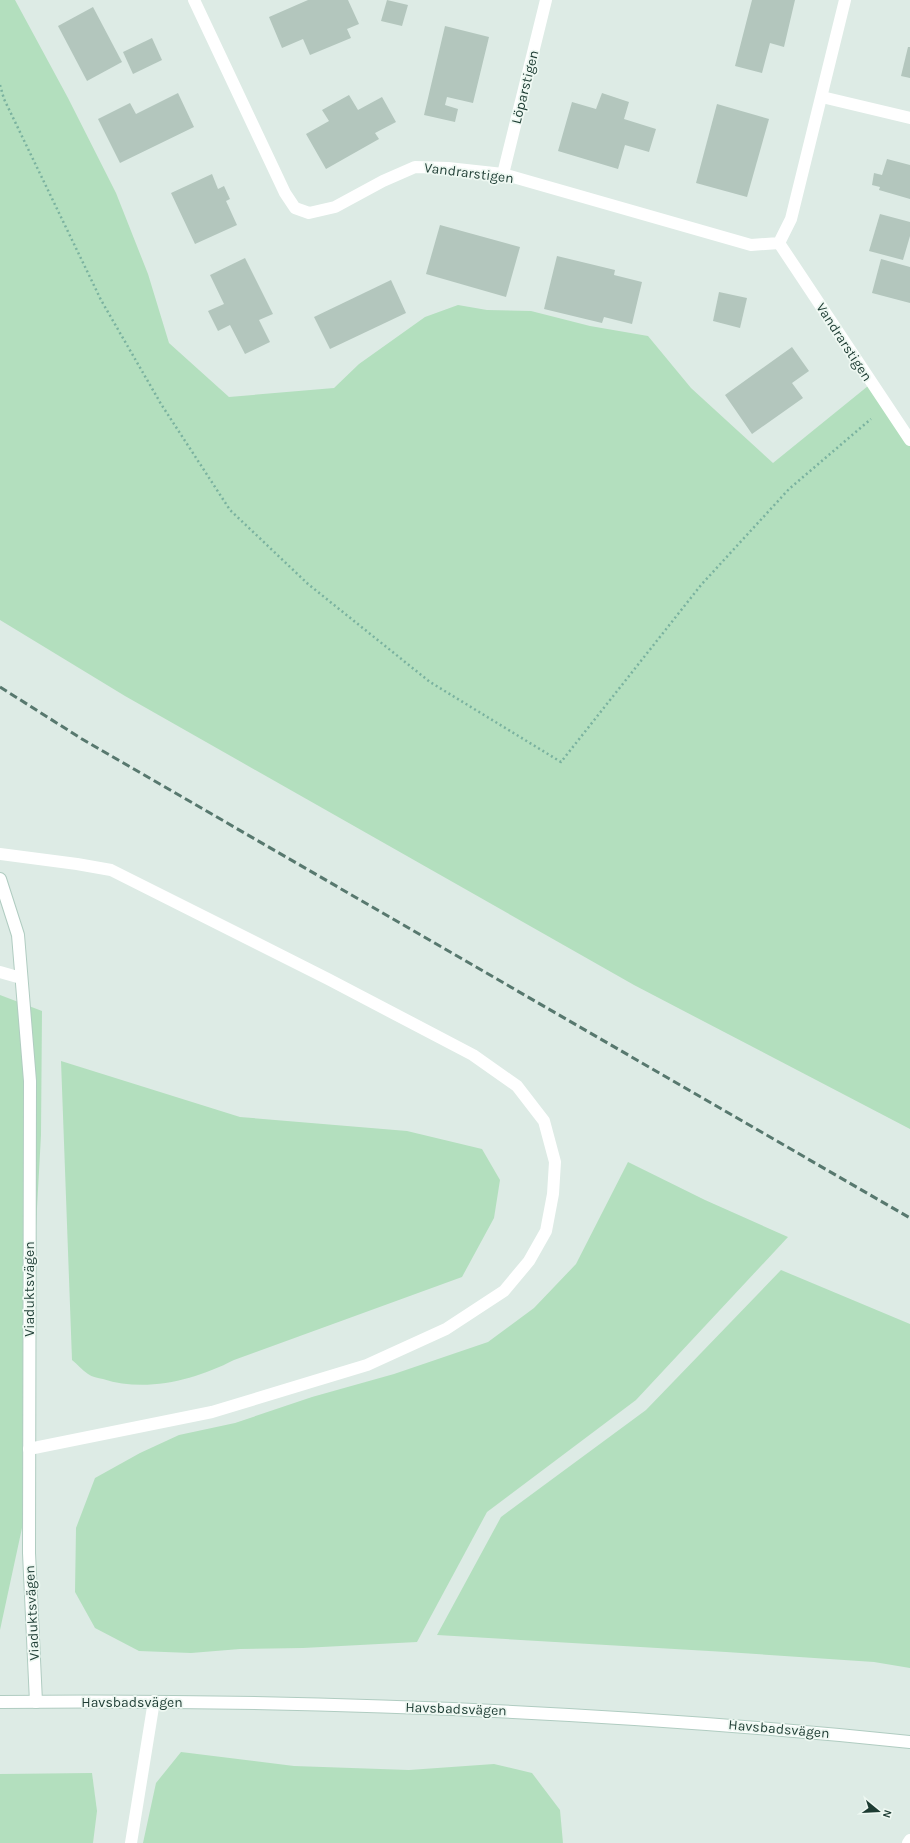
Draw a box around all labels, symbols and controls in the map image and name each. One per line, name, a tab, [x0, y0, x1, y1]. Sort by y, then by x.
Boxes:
street label: Löparstigen	[508, 48, 542, 126]
street label: Vandrarstigen	[423, 159, 515, 187]
street label: Vandrarstigen	[812, 300, 876, 384]
street label: Viaduktsvägen	[21, 1241, 38, 1337]
street label: Viaduktsvägen	[21, 1565, 43, 1661]
street label: Havsbadsvägen	[81, 1694, 183, 1711]
street label: Havsbadsvägen	[405, 1699, 507, 1719]
street label: Havsbadsvägen	[728, 1716, 830, 1742]
north arrow	[858, 1791, 898, 1831]
text: N	[880, 1808, 894, 1820]

